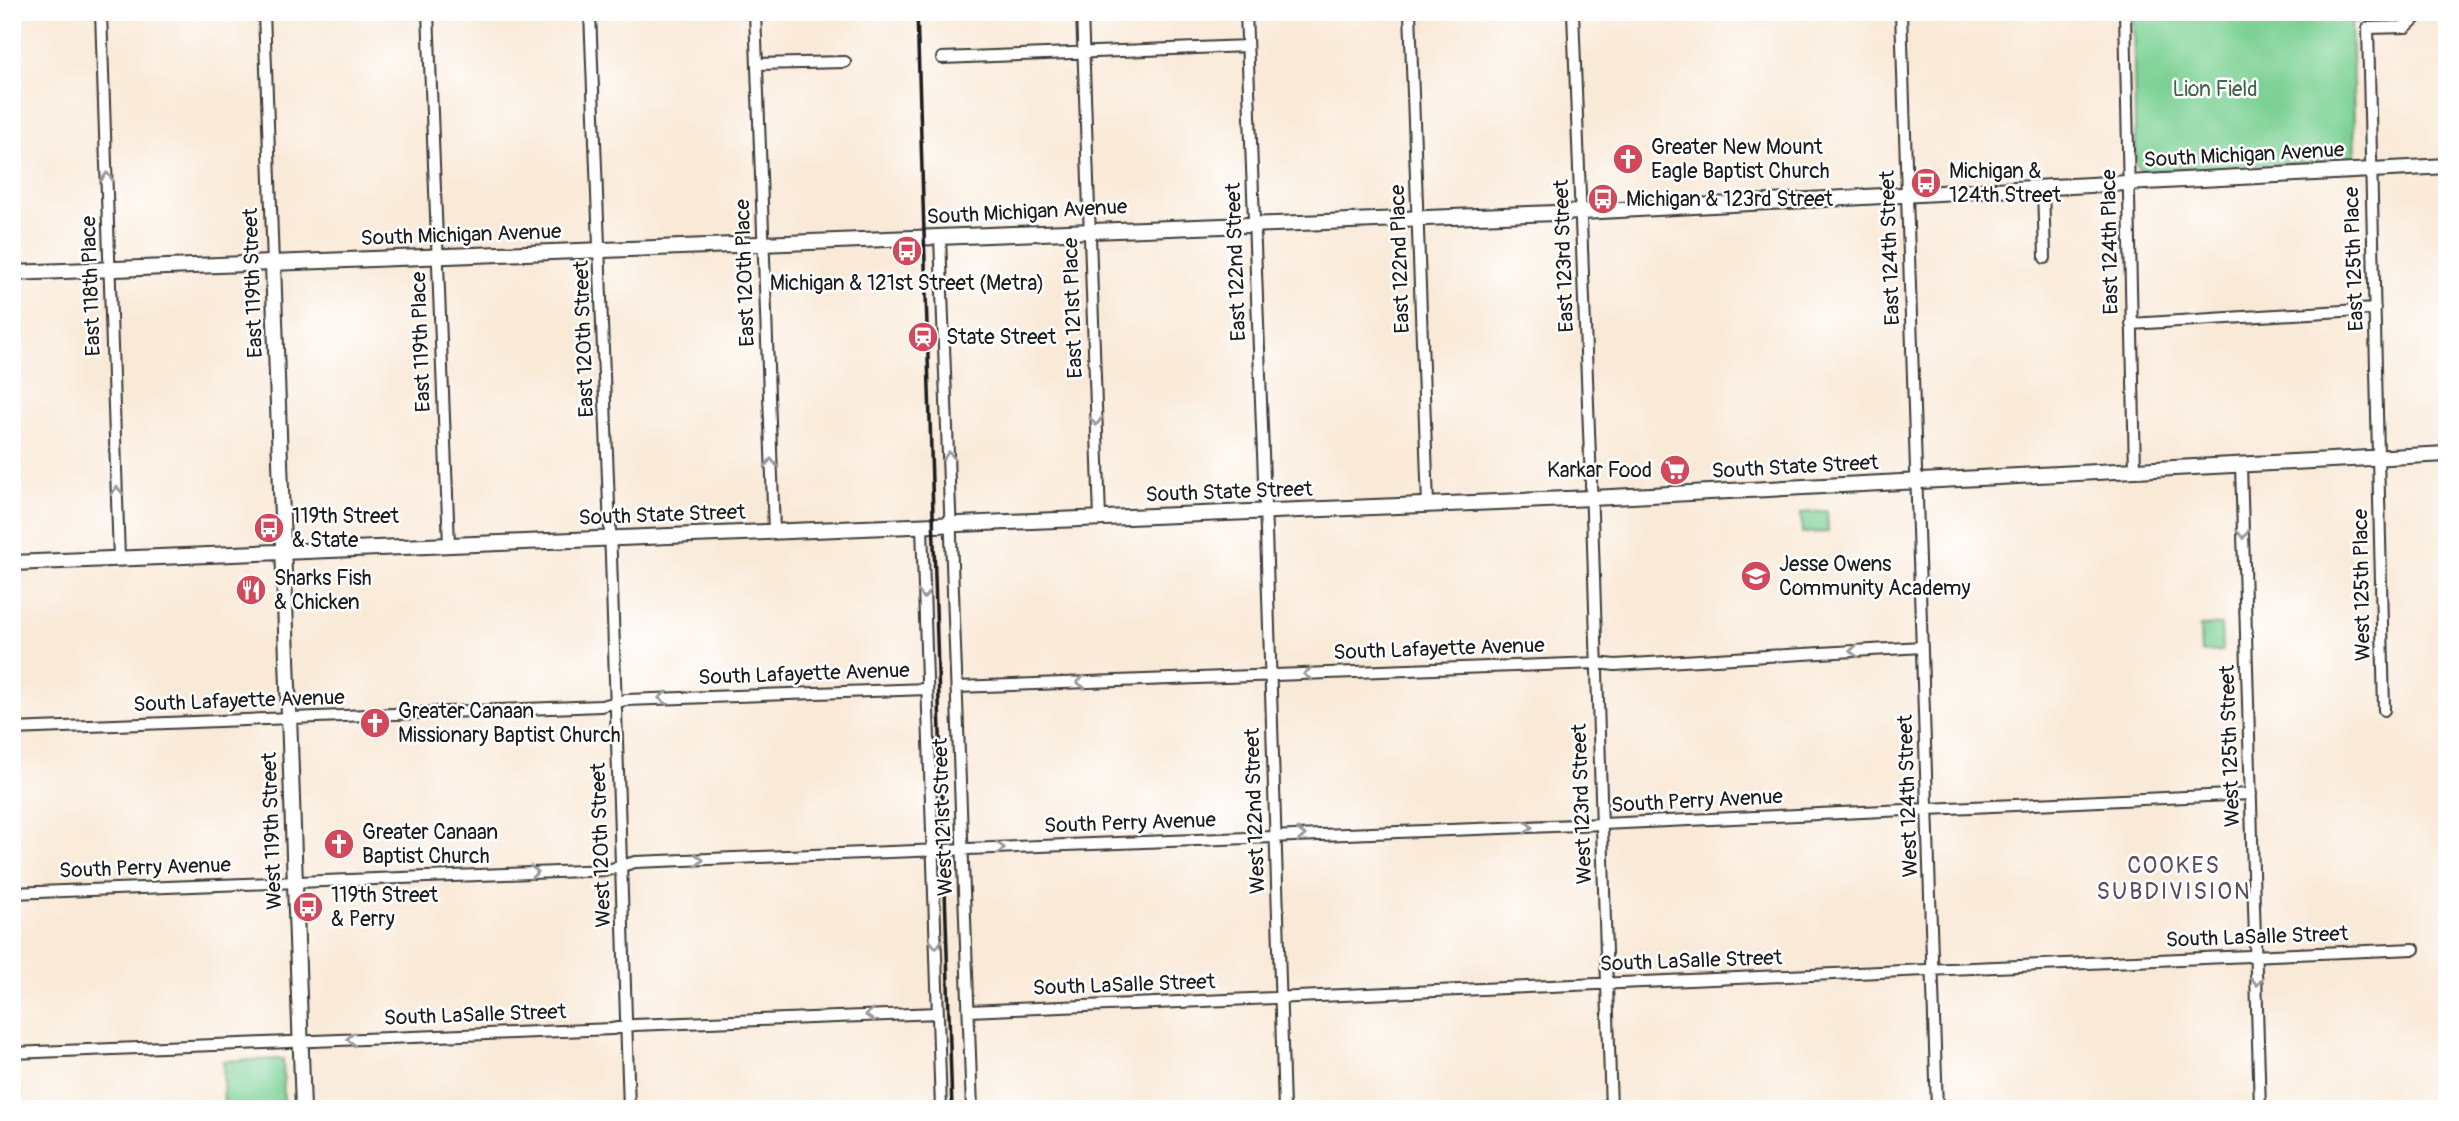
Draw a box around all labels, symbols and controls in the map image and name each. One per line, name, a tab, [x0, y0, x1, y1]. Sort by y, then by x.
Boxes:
park label: Lion Field	[2172, 76, 2258, 103]
place label: Greater New Mount Eagle Baptist Church	[1651, 134, 1830, 185]
street label: South Michigan Avenue	[2143, 136, 2346, 174]
church icon: Greater New Mount Eagle Baptist Church	[1611, 142, 1645, 176]
place label: Michigan & 124th Street	[1949, 158, 2061, 209]
bus stop icon: Michigan & 124th Street	[1909, 166, 1943, 200]
street label: East 124th Place	[2095, 168, 2125, 315]
street label: East 124th Street	[1874, 170, 1906, 326]
one-way arrow	[99, 171, 114, 182]
street label: East 123rd Street	[1548, 179, 1580, 333]
street label: East 122nd Street	[1220, 182, 1252, 342]
bus stop icon: Michigan & 123rd Street	[1586, 182, 1620, 216]
street label: East 122nd Place	[1384, 183, 1416, 334]
place label: Michigan & 123rd Street	[1626, 186, 1834, 213]
street label: East 125th Place	[2338, 186, 2370, 332]
street label: South Michigan Avenue	[926, 193, 1129, 231]
street label: East 120th Place	[729, 198, 761, 347]
street label: East 119th Street	[237, 207, 269, 359]
street label: East 118th Place	[75, 215, 107, 357]
street label: South Michigan Avenue	[360, 218, 563, 252]
bus stop icon: Michigan & 121st Street (Metra)	[890, 234, 924, 268]
street label: East 121st Place	[1057, 236, 1089, 379]
street label: East 120th Street	[568, 259, 600, 418]
place label: Michigan & 121st Street (Metra)	[770, 270, 1044, 297]
street label: East 119th Place	[405, 271, 437, 413]
station icon: State Street	[906, 320, 940, 354]
place label: State Street	[946, 324, 1057, 351]
one-way arrow	[1089, 416, 1104, 427]
street label: South State Street	[1711, 449, 1880, 485]
one-way arrow	[941, 450, 956, 461]
supermarket icon: Karkar Food	[1658, 453, 1692, 487]
place label: Karkar Food	[1547, 457, 1652, 484]
one-way arrow	[764, 458, 779, 469]
street label: South State Street	[1145, 476, 1314, 508]
one-way arrow	[109, 485, 125, 495]
street label: South State Street	[578, 499, 747, 531]
place label: 119th Street & State	[292, 503, 400, 554]
street label: West 125th Place	[2347, 508, 2377, 661]
bus stop icon: 119th Street & State	[252, 511, 286, 545]
one-way arrow	[2236, 528, 2251, 539]
place label: Jesse Owens Community Academy	[1779, 551, 1970, 602]
school or university icon: Jesse Owens Community Academy	[1739, 559, 1773, 593]
place label: Sharks Fish & Chicken	[274, 565, 372, 616]
restaurant icon: Sharks Fish & Chicken	[234, 573, 268, 607]
one-way arrow	[917, 588, 932, 599]
street label: South Lafayette Avenue	[1333, 632, 1546, 666]
one-way arrow	[1848, 644, 1859, 659]
street label: South Lafayette Avenue	[698, 657, 911, 691]
street label: West 125th Street	[2214, 664, 2246, 827]
one-way arrow	[1302, 666, 1313, 681]
one-way arrow	[1075, 675, 1086, 690]
street label: South Lafayette Avenue	[133, 684, 346, 718]
one-way arrow	[658, 691, 669, 706]
place label: Greater Canaan Missionary Baptist Church	[398, 698, 621, 749]
church icon: Greater Canaan Missionary Baptist Church	[358, 706, 392, 740]
street label: West 124th Street	[1892, 714, 1924, 878]
street label: West 123rd Street	[1566, 723, 1598, 885]
street label: West 122nd Street	[1239, 727, 1271, 894]
street label: West 121st Street	[927, 737, 959, 897]
street label: West 119th Street	[256, 751, 288, 910]
street label: West 120th Street	[585, 762, 617, 928]
street label: South Perry Avenue	[1610, 783, 1784, 819]
street label: South Perry Avenue	[1044, 806, 1217, 839]
place label: Greater Canaan Baptist Church	[362, 819, 498, 870]
one-way arrow	[1523, 820, 1534, 835]
church icon: Greater Canaan Baptist Church	[322, 827, 356, 861]
one-way arrow	[1296, 828, 1307, 843]
one-way arrow	[995, 840, 1006, 855]
street label: South Perry Avenue	[59, 851, 232, 884]
district label: COOKES SUBDIVISION	[2097, 851, 2251, 906]
one-way arrow	[694, 852, 705, 867]
one-way arrow	[529, 865, 540, 880]
place label: 119th Street & Perry	[331, 882, 439, 933]
bus stop icon: 119th Street & Perry	[291, 890, 325, 924]
street label: South LaSalle Street	[2165, 920, 2349, 954]
one-way arrow	[928, 938, 943, 949]
street label: South LaSalle Street	[1599, 944, 1783, 978]
street label: South LaSalle Street	[1032, 968, 1216, 1002]
one-way arrow	[2249, 976, 2264, 987]
street label: South LaSalle Street	[383, 998, 567, 1032]
one-way arrow	[864, 1008, 875, 1023]
one-way arrow	[345, 1031, 356, 1046]

